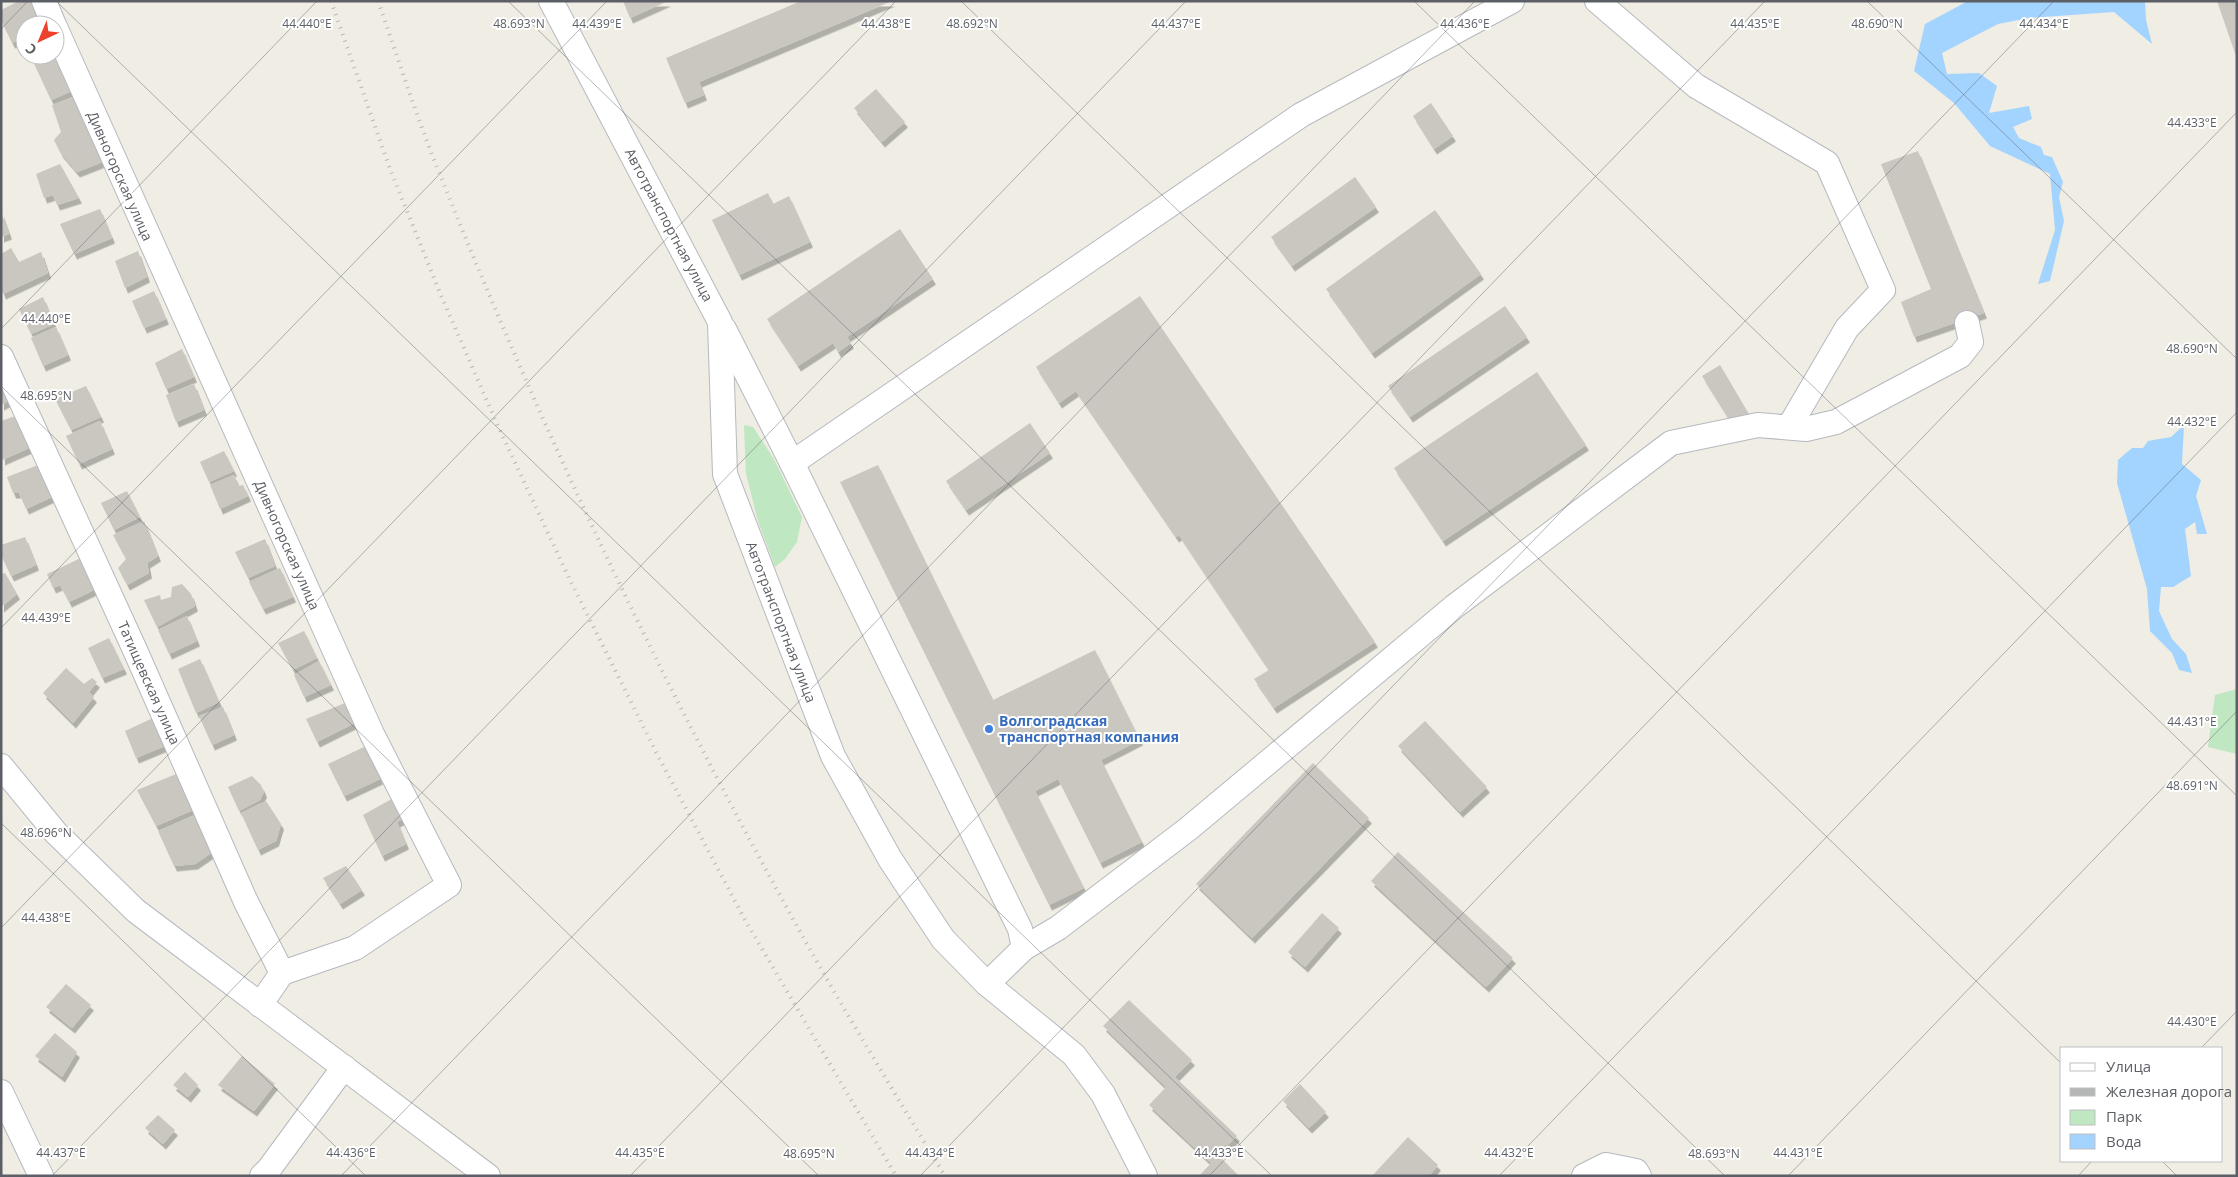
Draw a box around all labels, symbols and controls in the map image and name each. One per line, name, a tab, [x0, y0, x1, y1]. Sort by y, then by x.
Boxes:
north arrow	[15, 15, 65, 65]
text: 44.440°E	[282, 15, 332, 32]
text: 48.693°N	[493, 15, 545, 32]
text: 44.439°E	[572, 15, 622, 32]
text: 44.438°E	[861, 15, 911, 32]
text: 48.692°N	[946, 15, 998, 32]
text: 44.437°E	[1151, 15, 1201, 32]
text: 44.436°E	[1440, 15, 1490, 32]
text: 44.435°E	[1730, 15, 1780, 32]
text: 48.690°N	[1851, 15, 1903, 32]
text: 44.434°E	[2019, 15, 2069, 32]
text: С	[21, 40, 40, 60]
street label: Дивногорская улица	[83, 108, 158, 244]
text: 44.433°E	[2167, 114, 2217, 131]
street label: Автотранспортная улица	[621, 145, 718, 305]
text: 44.440°E	[21, 310, 71, 327]
text: 48.690°N	[2166, 340, 2218, 357]
text: 48.695°N	[20, 387, 72, 404]
text: 44.432°E	[2167, 413, 2217, 430]
street label: Дивногорская улица	[250, 477, 325, 613]
street label: Автотранспортная улица	[742, 539, 821, 705]
text: 44.439°E	[21, 609, 71, 626]
street label: Татищевская улица	[114, 618, 185, 747]
place label: Волгоградская транспортная компания	[999, 711, 1179, 746]
text: 44.431°E	[2167, 713, 2217, 730]
marker: Волгоградская транспортная компания	[983, 723, 995, 735]
text: 48.691°N	[2166, 777, 2218, 794]
text: 48.696°N	[20, 824, 72, 841]
text: 44.438°E	[21, 909, 71, 926]
text: 44.430°E	[2167, 1013, 2217, 1030]
legend	[2060, 1047, 2223, 1162]
text: Улица	[2106, 1056, 2151, 1076]
text: Железная дорога	[2106, 1081, 2232, 1101]
text: Парк	[2106, 1106, 2142, 1126]
text: Вода	[2106, 1131, 2142, 1151]
text: 44.437°E	[36, 1144, 86, 1161]
text: 44.436°E	[326, 1144, 376, 1161]
text: 44.435°E	[615, 1144, 665, 1161]
text: 44.434°E	[905, 1144, 955, 1161]
text: 44.433°E	[1194, 1144, 1244, 1161]
text: 44.432°E	[1484, 1144, 1534, 1161]
text: 44.431°E	[1773, 1144, 1823, 1161]
text: 48.695°N	[783, 1145, 835, 1162]
text: 48.693°N	[1688, 1145, 1740, 1162]

